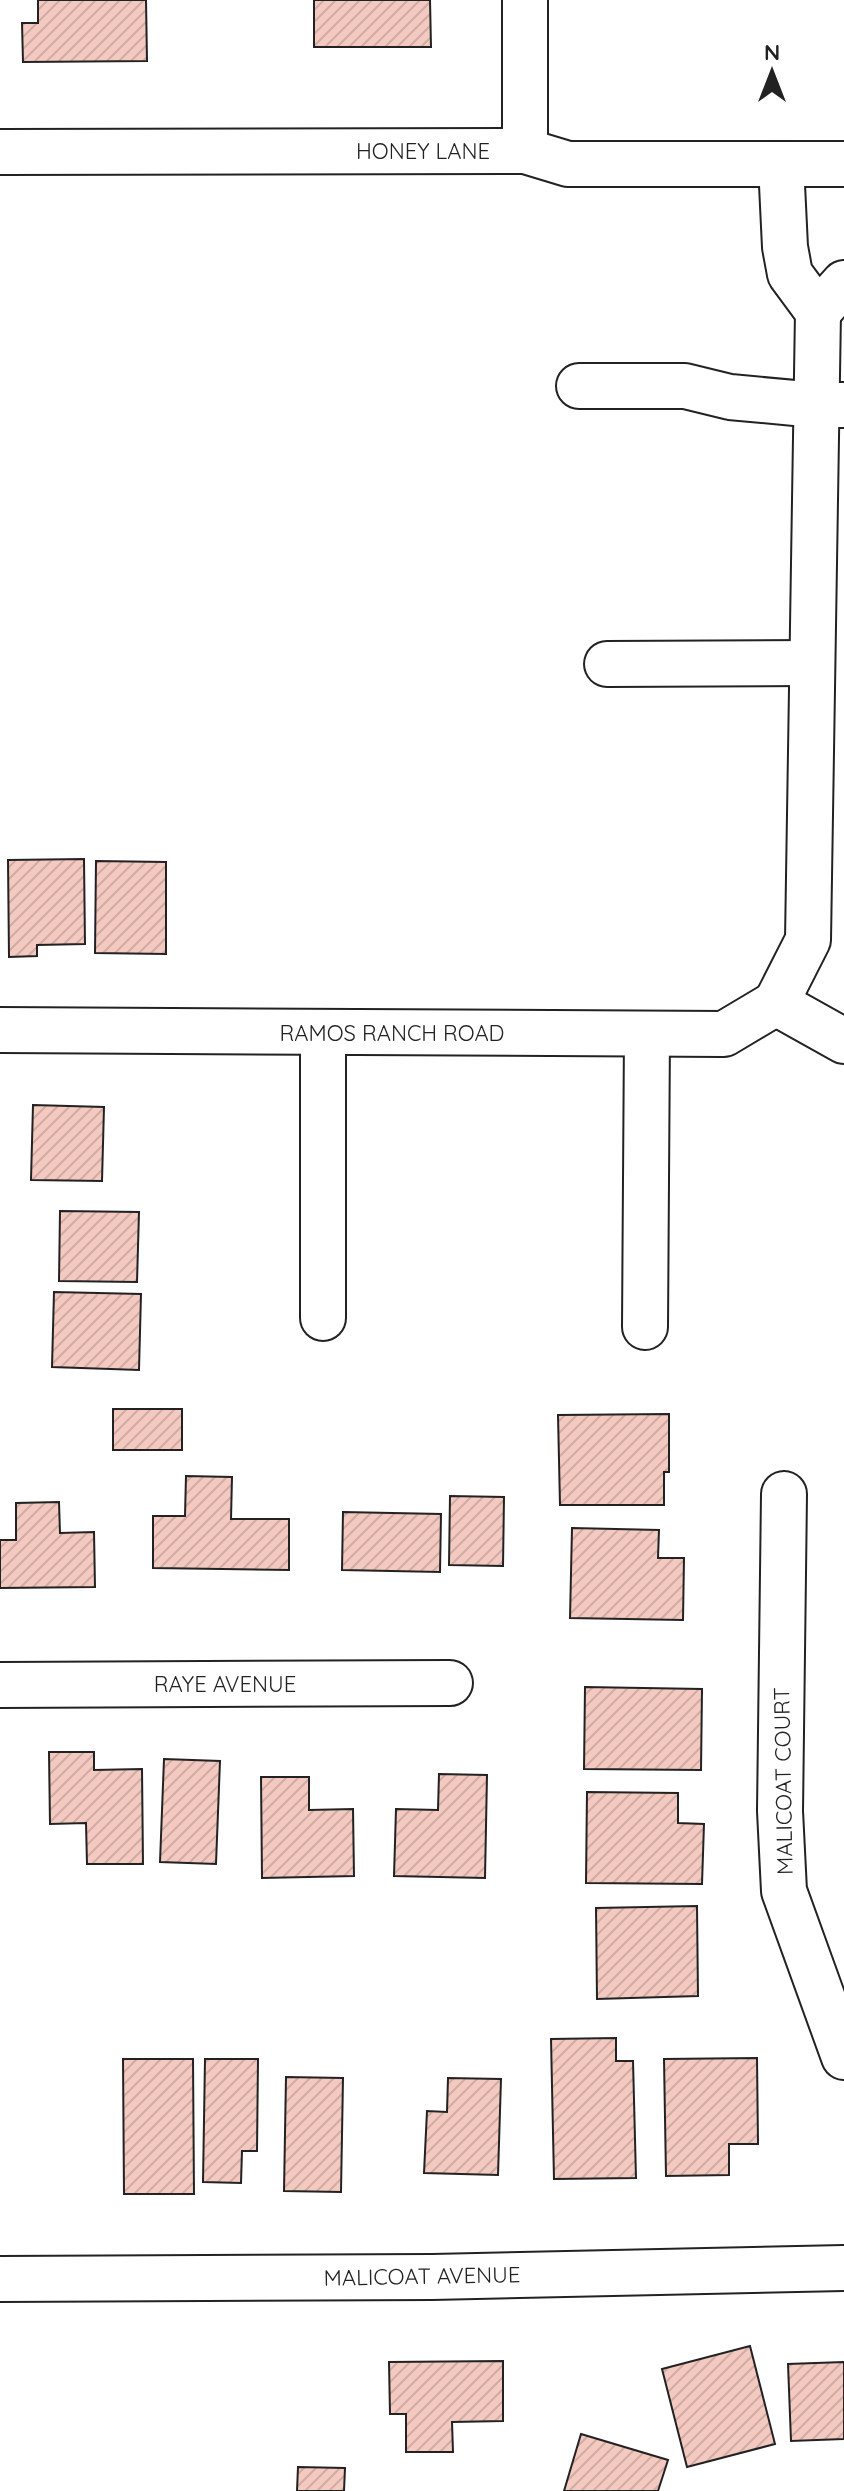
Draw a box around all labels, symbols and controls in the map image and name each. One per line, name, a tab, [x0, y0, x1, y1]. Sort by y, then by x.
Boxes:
north arrow	[732, 32, 812, 112]
text: N	[764, 38, 780, 66]
street label: HONEY LANE	[356, 137, 490, 165]
street label: RAMOS RANCH ROAD	[280, 1019, 504, 1047]
street label: RAYE AVENUE	[154, 1670, 296, 1698]
street label: MALICOAT COURT	[767, 1687, 799, 1875]
street label: MALICOAT AVENUE	[323, 2260, 521, 2292]

